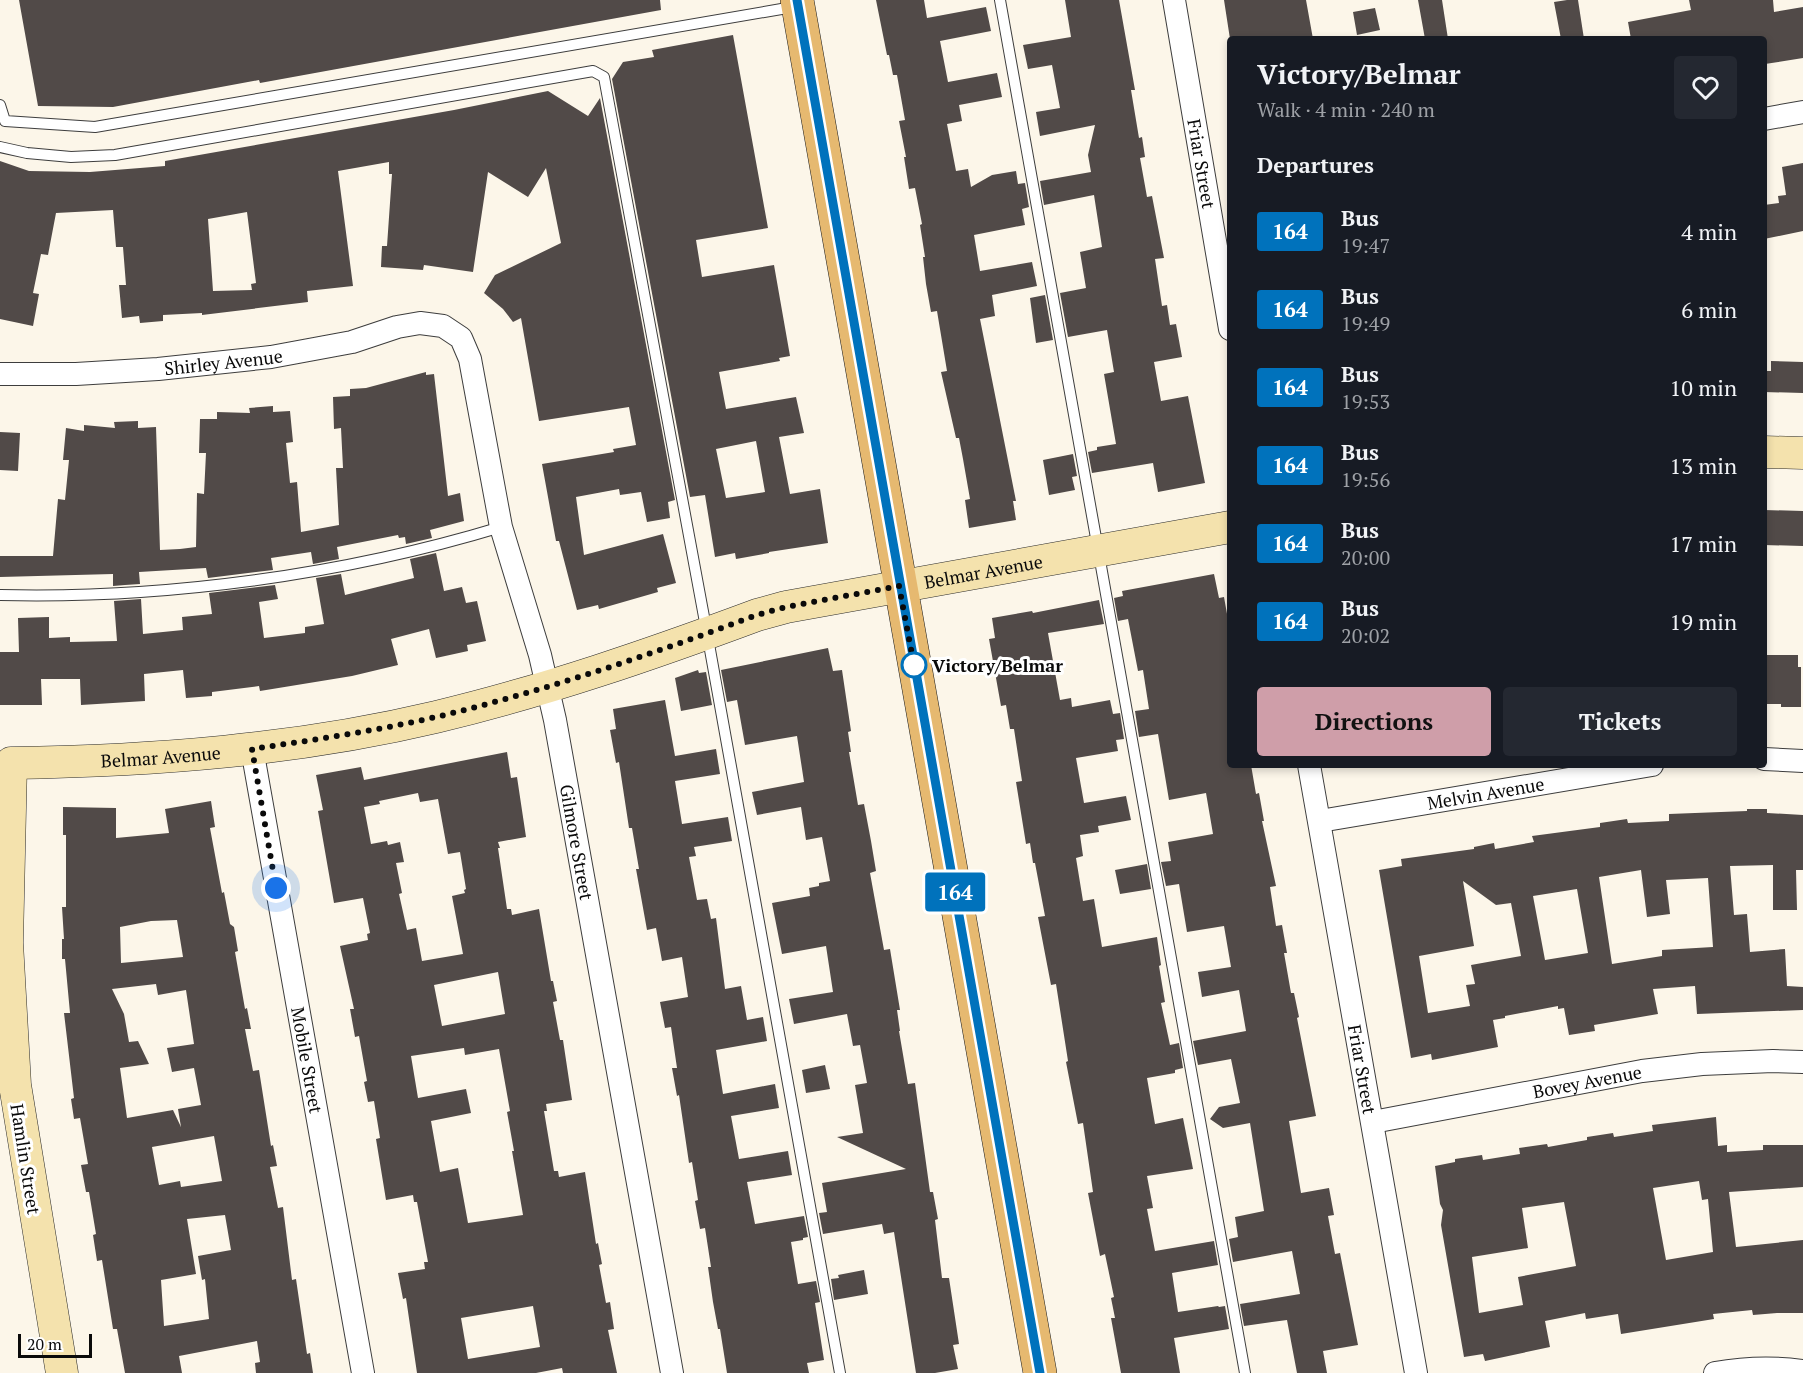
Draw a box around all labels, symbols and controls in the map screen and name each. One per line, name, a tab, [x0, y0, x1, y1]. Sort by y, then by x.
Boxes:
text: Victory/Belmar	[1257, 55, 1461, 92]
button: heart	[1674, 56, 1737, 119]
text: Walk · 4 min · 240 m	[1257, 96, 1435, 123]
street label: Friar Street	[1182, 117, 1221, 211]
text: Departures	[1257, 150, 1374, 179]
text: Bus	[1341, 203, 1379, 232]
text: 164	[1272, 217, 1308, 245]
text: 4 min	[1681, 217, 1737, 246]
text: 19:47	[1341, 232, 1390, 259]
text: Bus	[1341, 281, 1379, 310]
text: 164	[1272, 295, 1308, 323]
text: 6 min	[1681, 295, 1737, 324]
text: 19:49	[1341, 310, 1390, 337]
street label: Shirley Avenue	[163, 343, 285, 380]
text: Bus	[1341, 359, 1379, 388]
text: 164	[1272, 373, 1308, 401]
text: 10 min	[1670, 373, 1737, 402]
text: 19:53	[1341, 388, 1390, 415]
text: Bus	[1341, 437, 1379, 466]
text: 164	[1272, 451, 1308, 479]
text: 13 min	[1670, 451, 1737, 480]
text: 19:56	[1341, 466, 1390, 493]
text: Bus	[1341, 515, 1379, 544]
text: 164	[1272, 529, 1308, 557]
text: 17 min	[1670, 529, 1737, 558]
text: 20:00	[1341, 544, 1390, 571]
street label: Belmar Avenue	[922, 549, 1045, 594]
text: Bus	[1341, 593, 1379, 622]
text: 164	[1272, 607, 1308, 635]
text: 19 min	[1670, 607, 1737, 636]
text: 20:02	[1341, 622, 1390, 649]
marker: Victory/Belmar	[901, 652, 927, 678]
place label: Victory/Belmar	[932, 653, 1063, 677]
button: Directions	[1257, 687, 1491, 756]
button: Tickets	[1503, 687, 1737, 756]
street label: Belmar Avenue	[100, 740, 222, 772]
street label: Melvin Avenue	[1425, 771, 1546, 815]
street label: Gilmore Street	[555, 782, 599, 902]
line badge: 164	[920, 872, 990, 912]
your location	[261, 873, 291, 903]
text: 164	[937, 878, 973, 906]
street label: Mobile Street	[286, 1005, 329, 1116]
street label: Friar Street	[1343, 1023, 1382, 1116]
street label: Bovey Avenue	[1531, 1059, 1644, 1103]
street label: Hamlin Street	[5, 1102, 47, 1216]
scale bar	[18, 1331, 92, 1358]
text: 20 m	[27, 1333, 62, 1355]

